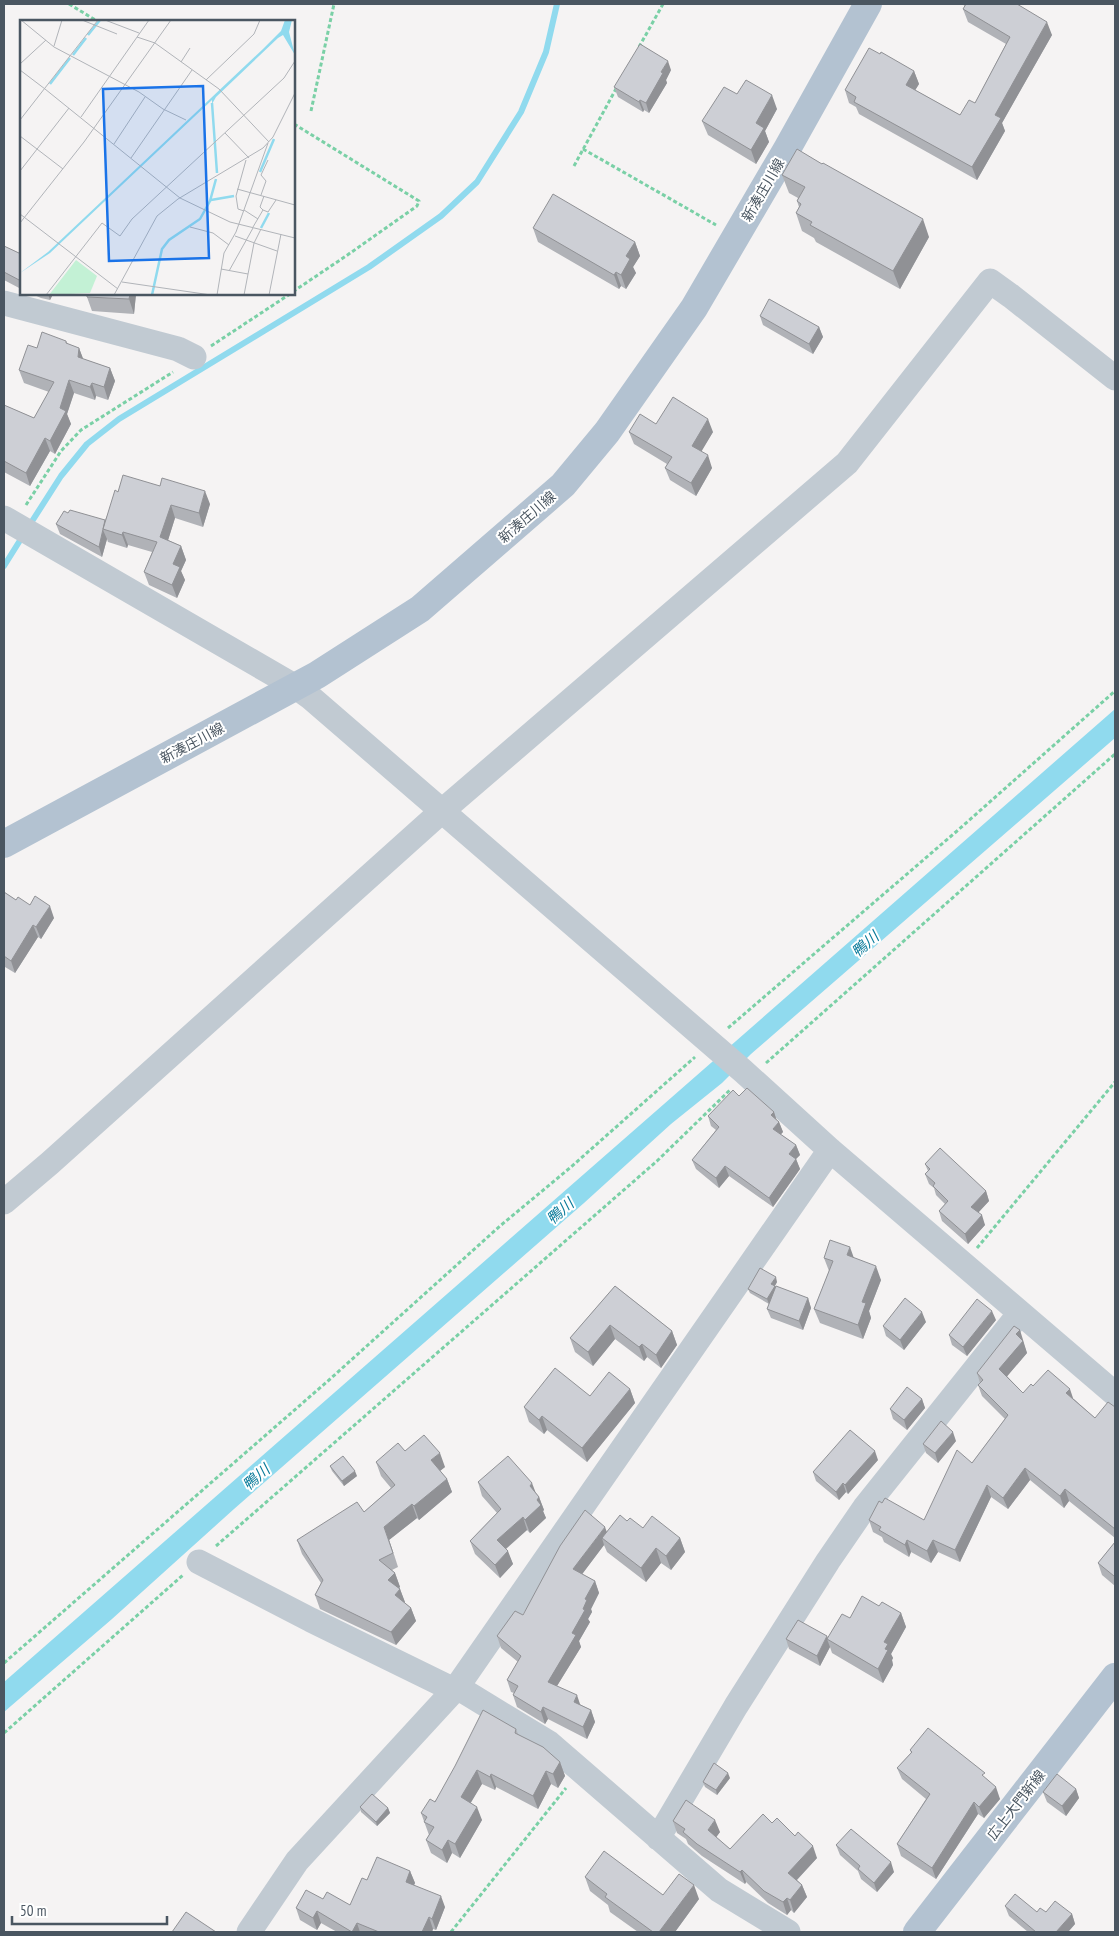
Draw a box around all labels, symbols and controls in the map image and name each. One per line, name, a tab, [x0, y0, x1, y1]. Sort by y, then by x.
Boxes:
inset map	[20, 20, 295, 295]
street label: 新湊庄川線	[738, 155, 788, 225]
street label: 新湊庄川線	[495, 487, 559, 547]
street label: 新湊庄川線	[157, 719, 227, 767]
water label: 鴨川	[847, 926, 884, 961]
water label: 鴨川	[542, 1193, 579, 1228]
water label: 鴨川	[238, 1459, 275, 1494]
street label: 広上大門新線	[983, 1766, 1049, 1844]
scale bar	[12, 1894, 168, 1926]
text: 50 m	[20, 1901, 46, 1920]

